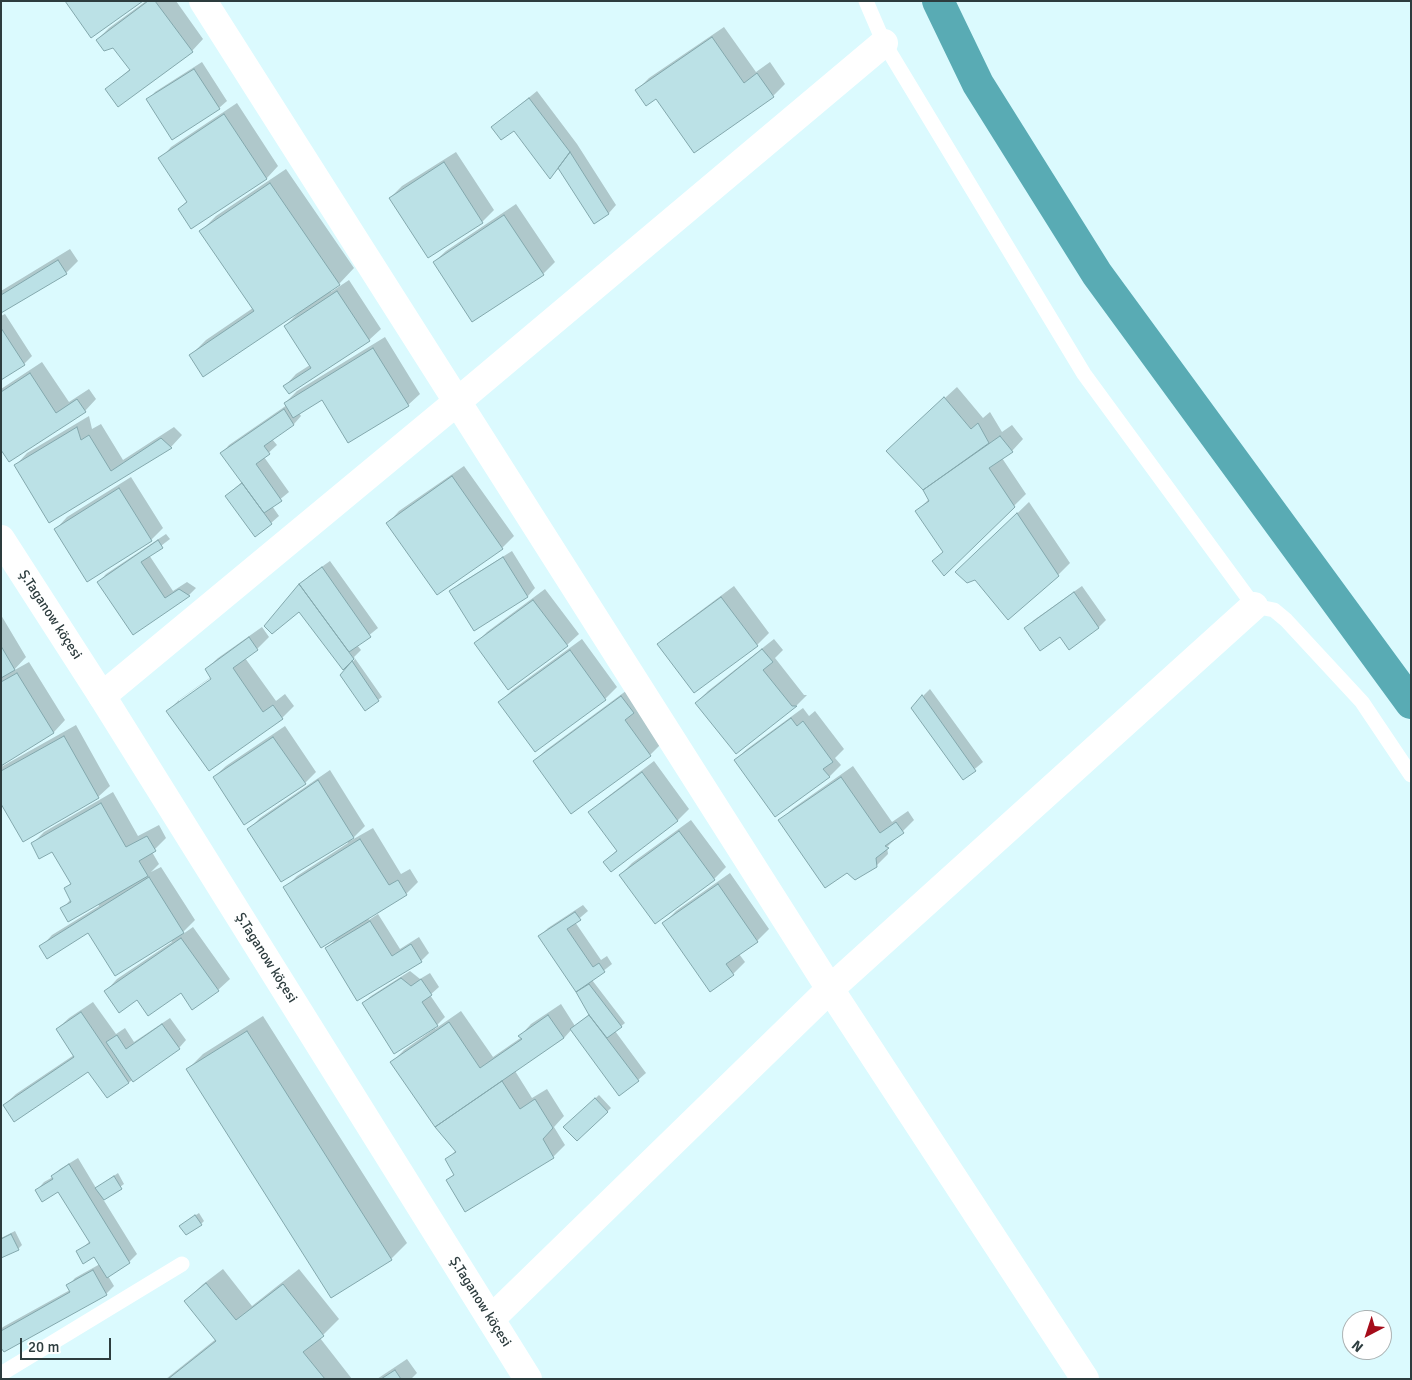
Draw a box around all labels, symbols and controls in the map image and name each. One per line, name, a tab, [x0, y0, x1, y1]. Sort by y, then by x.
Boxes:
street label: Ş.Taganow köçesi	[15, 567, 85, 663]
street label: Ş.Taganow köçesi	[232, 910, 300, 1006]
street label: Ş.Taganow köçesi	[446, 1254, 514, 1350]
north arrow	[1342, 1310, 1392, 1360]
scale bar	[22, 1328, 114, 1360]
text: N	[1348, 1336, 1367, 1356]
text: 20 m	[28, 1338, 59, 1356]

